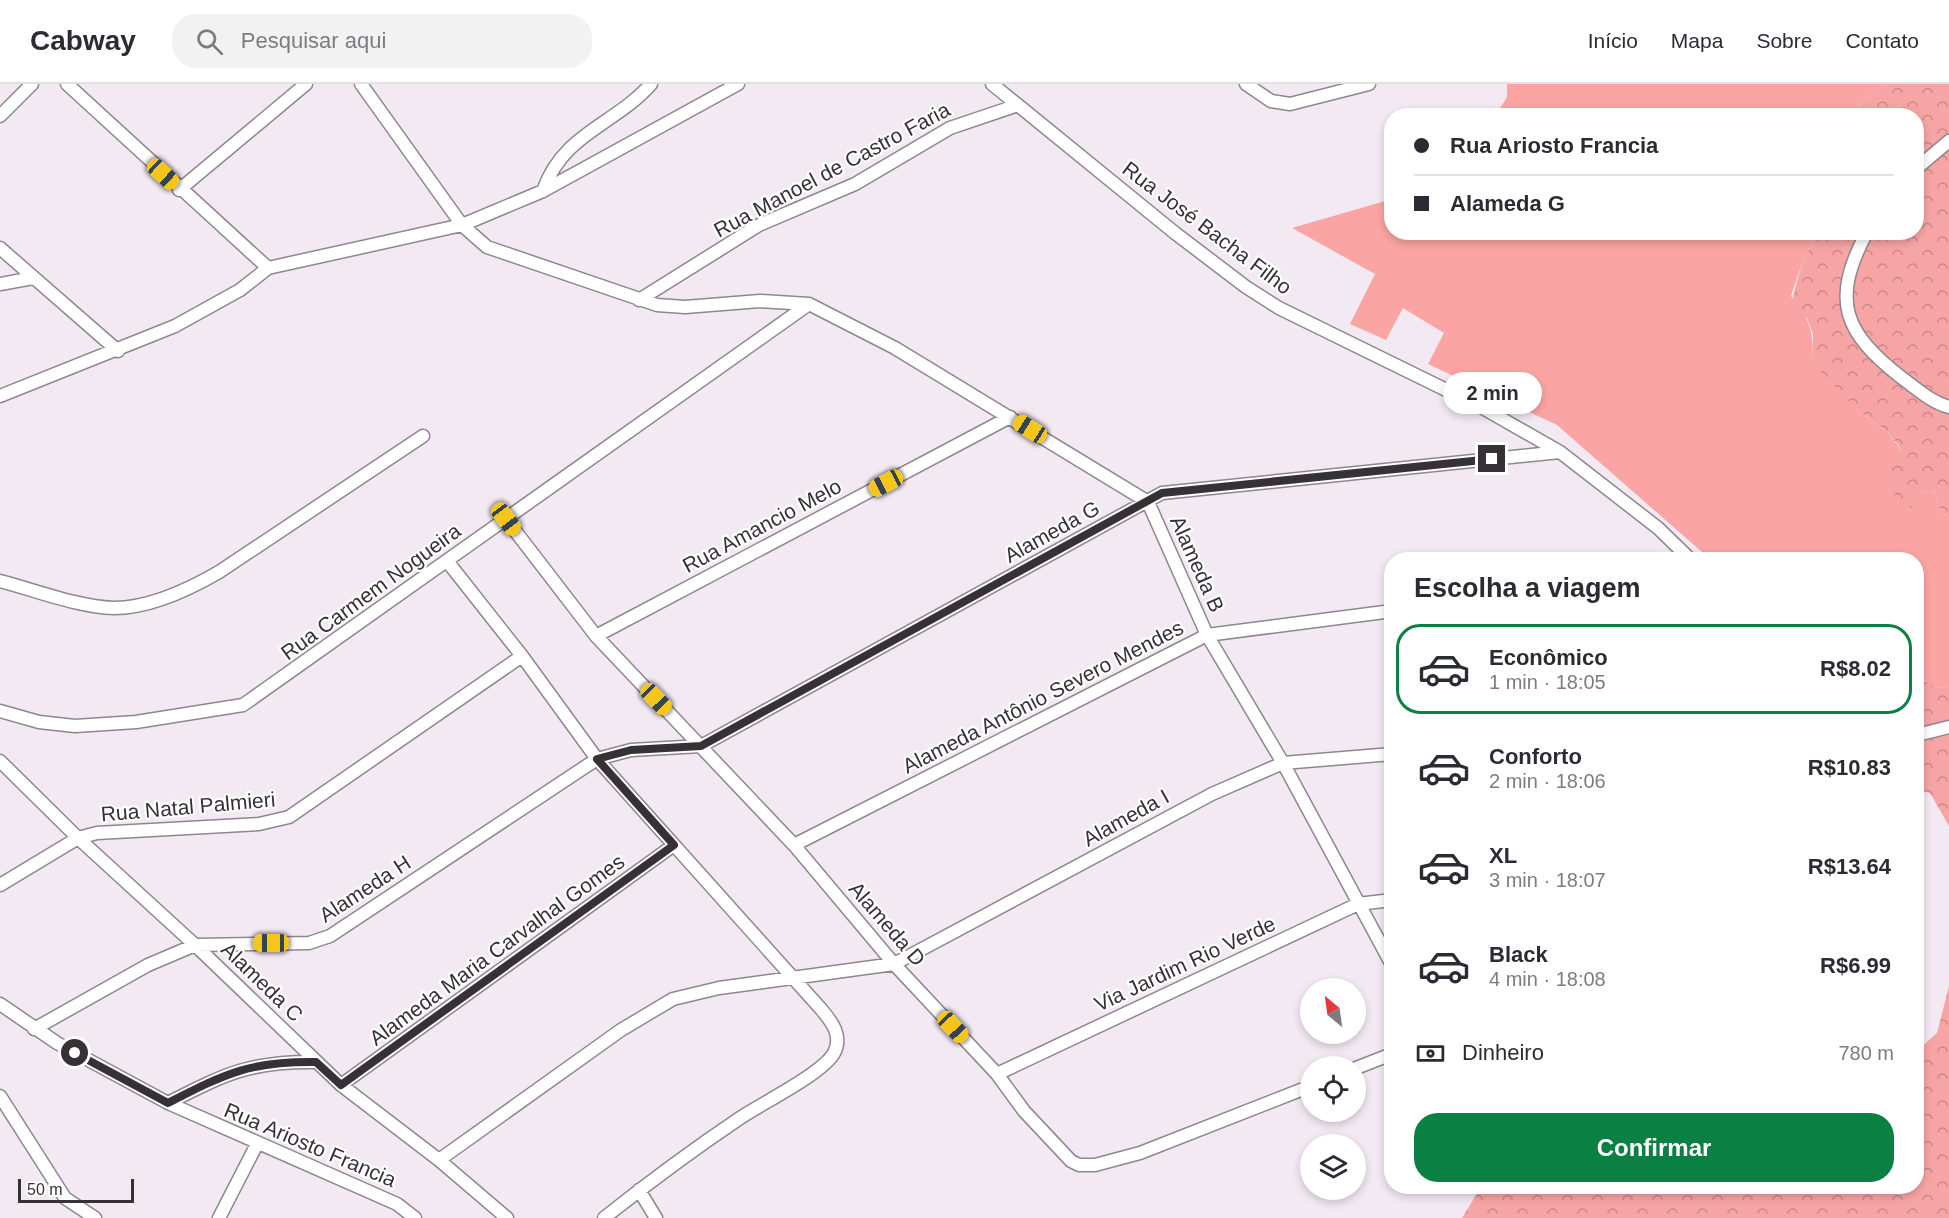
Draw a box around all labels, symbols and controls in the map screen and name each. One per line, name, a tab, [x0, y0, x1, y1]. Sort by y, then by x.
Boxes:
search box	[172, 14, 592, 68]
text: Cabway	[30, 25, 136, 56]
icon: search	[193, 25, 226, 58]
text: Pesquisar aqui	[241, 28, 386, 53]
text: Início	[1588, 29, 1638, 52]
text: Mapa	[1671, 29, 1723, 52]
text: Sobre	[1756, 29, 1812, 52]
text: Contato	[1845, 29, 1919, 52]
street label: Rua Manoel de Castro Faria	[710, 97, 954, 242]
text: Rua Ariosto Francia	[1450, 133, 1658, 158]
car	[144, 155, 182, 193]
street label: Rua José Bacha Filho	[1118, 157, 1296, 299]
text: Alameda G	[1450, 191, 1565, 216]
callout: 2 min	[1442, 372, 1541, 414]
text: 2 min	[1466, 382, 1519, 404]
car	[1010, 412, 1050, 446]
route end	[1478, 445, 1505, 472]
car	[866, 467, 906, 499]
street label: Rua Amancio Melo	[679, 474, 845, 577]
street label: Alameda G	[1000, 496, 1103, 567]
car	[488, 499, 524, 539]
street label: Alameda B	[1166, 512, 1229, 615]
street label: Rua Carmem Nogueira	[277, 519, 465, 664]
text: Escolha a viagem	[1414, 573, 1641, 603]
street label: Alameda Antônio Severo Mendes	[899, 616, 1187, 778]
icon: car	[1417, 642, 1471, 696]
text: Econômico	[1489, 645, 1608, 670]
text: R$8.02	[1820, 656, 1891, 681]
text: 1 min · 18:05	[1489, 671, 1606, 693]
car	[637, 680, 675, 718]
icon: car	[1417, 741, 1471, 795]
text: Conforto	[1489, 744, 1582, 769]
text: R$10.83	[1808, 755, 1891, 780]
text: 2 min · 18:06	[1489, 770, 1606, 792]
street label: Alameda I	[1079, 785, 1173, 851]
street label: Rua Natal Palmieri	[100, 787, 276, 826]
icon: car	[1417, 840, 1471, 894]
text: XL	[1489, 843, 1517, 868]
street label: Alameda Maria Carvalhal Gomes	[365, 849, 629, 1050]
street label: Alameda H	[315, 851, 415, 927]
text: R$13.64	[1808, 854, 1891, 879]
text: 3 min · 18:07	[1489, 869, 1606, 891]
street label: Alameda D	[845, 877, 930, 970]
street label: Via Jardim Rio Verde	[1091, 912, 1279, 1016]
car	[253, 934, 289, 952]
street label: Alameda C	[217, 937, 308, 1026]
icon: car	[1417, 939, 1471, 993]
text: Black	[1489, 942, 1548, 967]
text: R$6.99	[1820, 953, 1891, 978]
text: 4 min · 18:08	[1489, 968, 1606, 990]
north arrow	[1300, 978, 1366, 1044]
map controls	[1300, 978, 1366, 1200]
car	[934, 1008, 972, 1046]
icon: cash	[1414, 1037, 1447, 1070]
route start	[61, 1039, 88, 1066]
text: Dinheiro	[1462, 1040, 1544, 1065]
text: 780 m	[1838, 1042, 1894, 1064]
button: locate	[1300, 1056, 1366, 1122]
street label: Rua Ariosto Francia	[221, 1098, 400, 1191]
button: Confirmar	[1414, 1113, 1894, 1182]
button: layers	[1300, 1134, 1366, 1200]
scale bar	[18, 1176, 134, 1204]
text: 50 m	[27, 1181, 63, 1198]

